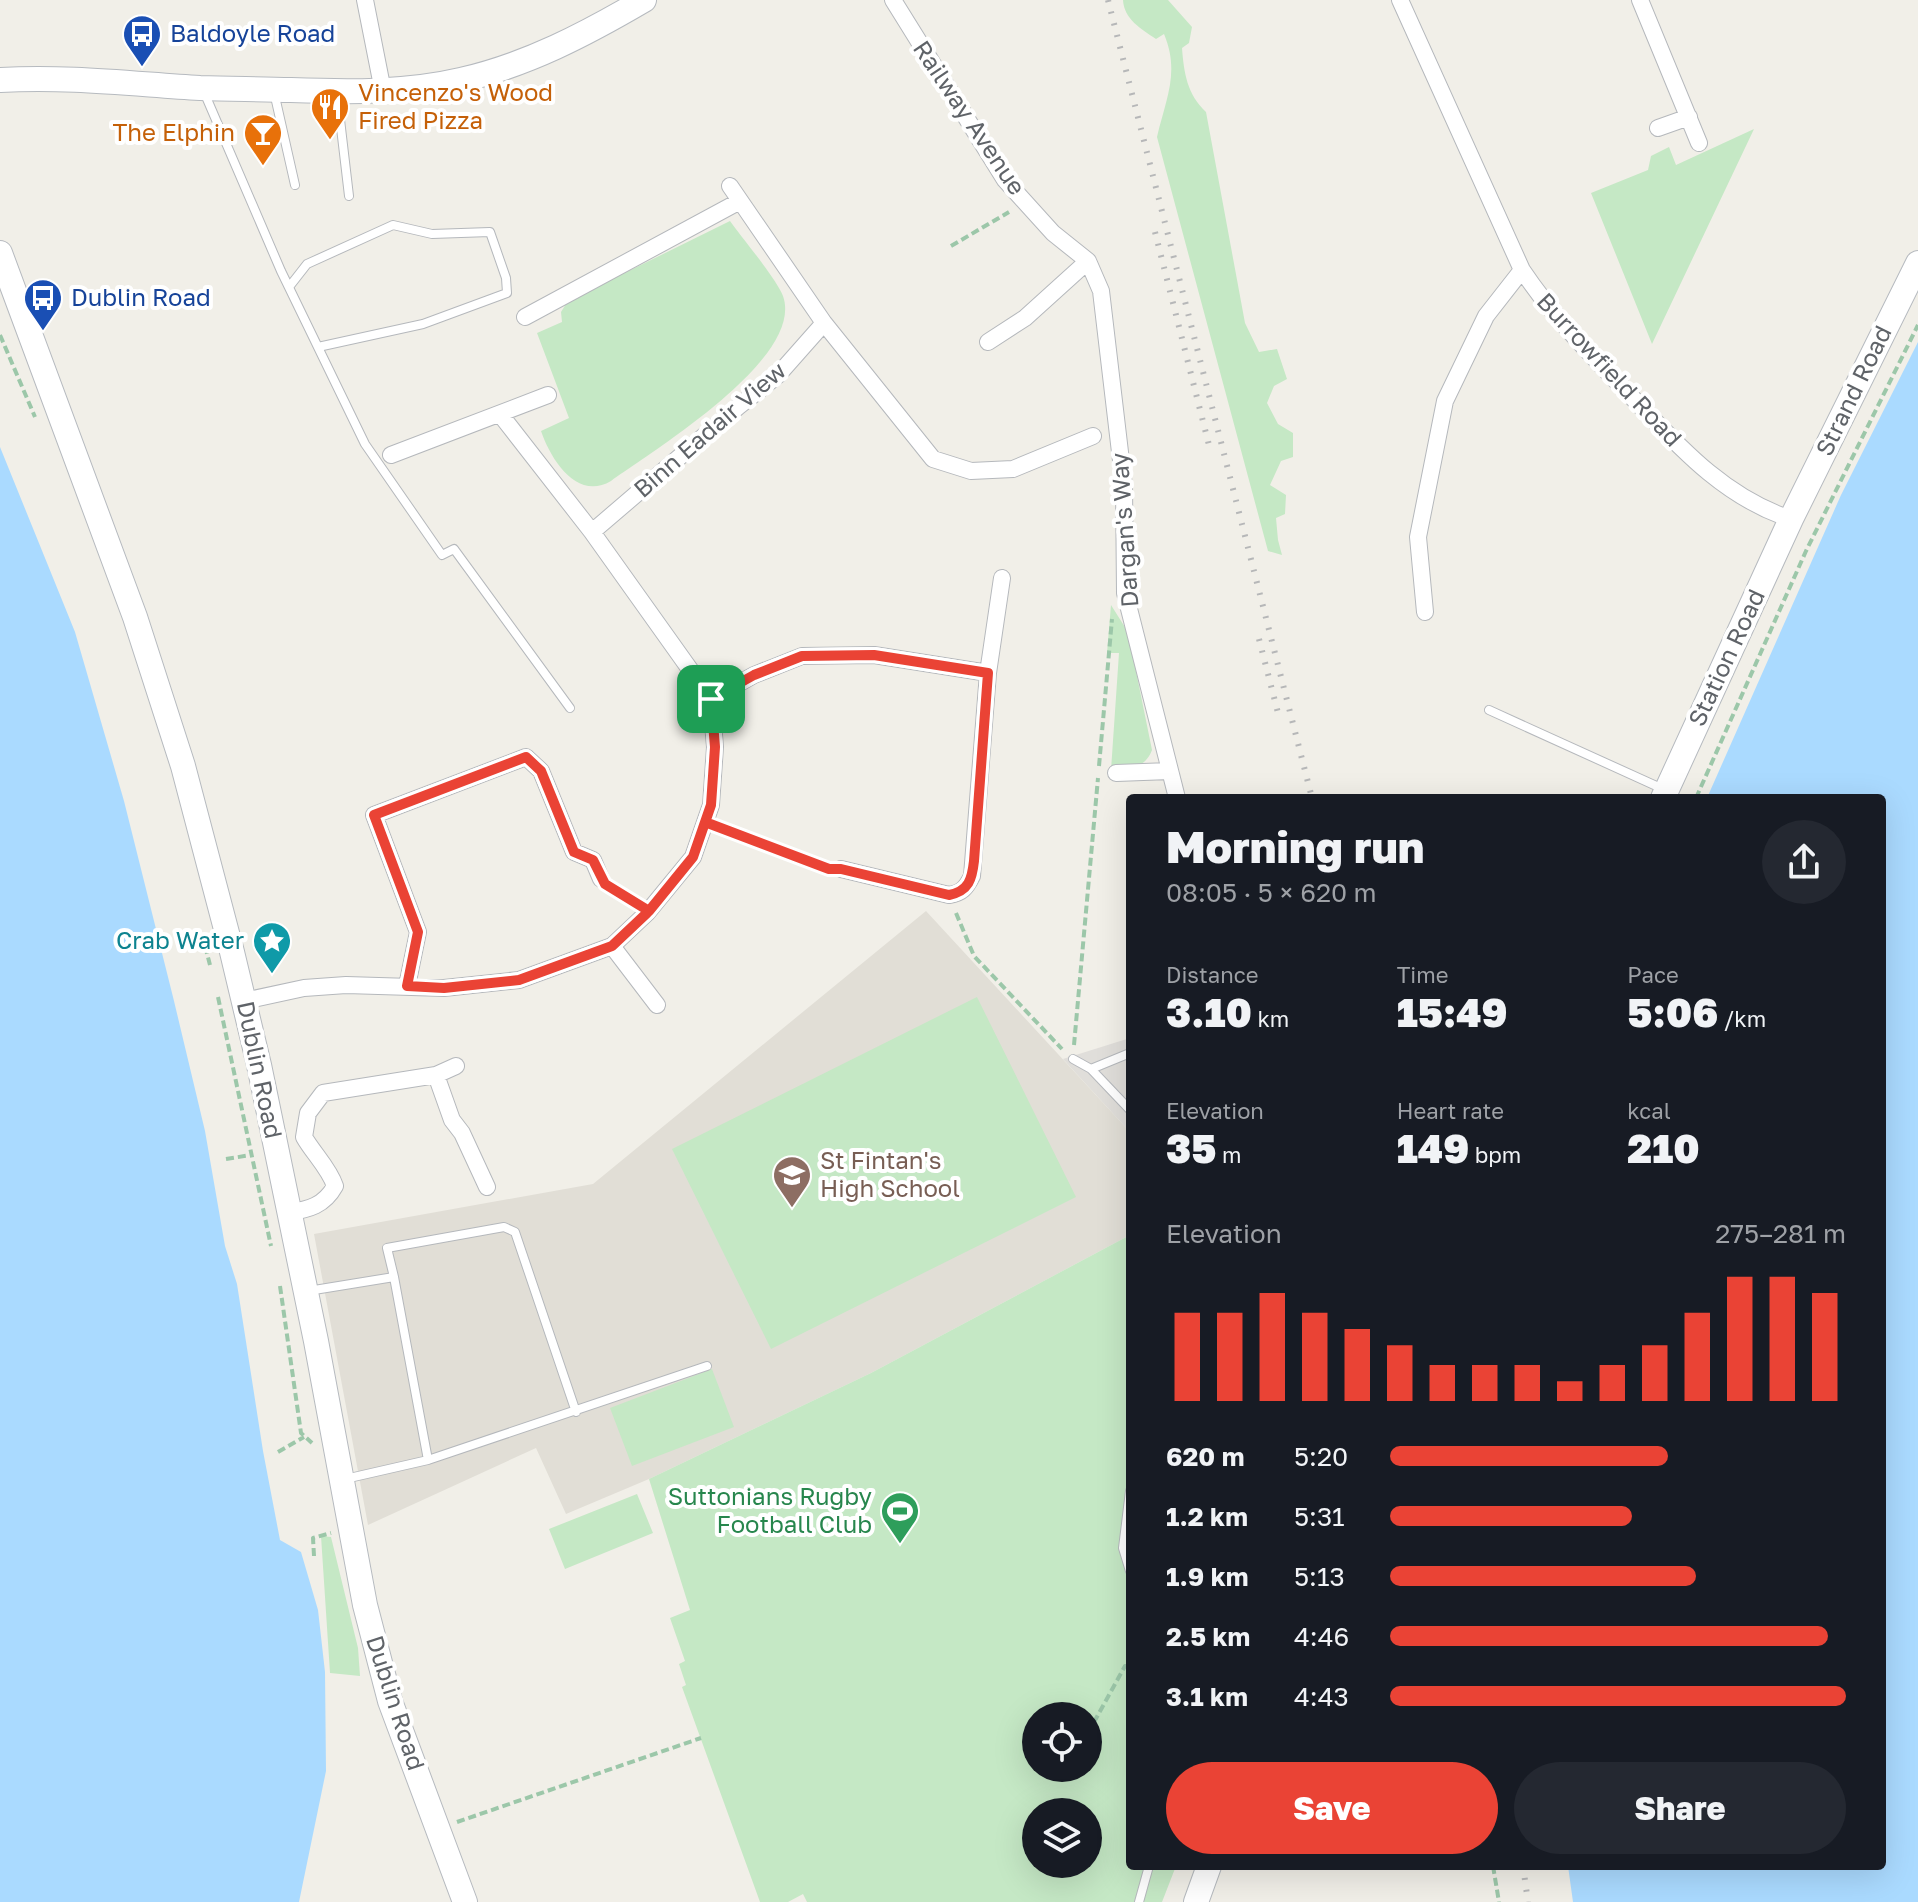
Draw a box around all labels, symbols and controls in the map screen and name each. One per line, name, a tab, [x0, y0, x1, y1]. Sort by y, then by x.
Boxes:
bus stop icon: Baldoyle Road	[121, 13, 163, 68]
place label: Baldoyle Road	[170, 18, 335, 47]
street label: Railway Avenue	[908, 35, 1033, 200]
place label: Vincenzo's Wood Fired Pizza	[358, 77, 553, 134]
restaurant icon: Vincenzo's Wood Fired Pizza	[309, 86, 351, 141]
bar icon: The Elphin	[242, 112, 284, 167]
place label: The Elphin	[112, 117, 235, 146]
bus stop icon: Dublin Road	[22, 277, 64, 332]
place label: Dublin Road	[71, 282, 211, 311]
street label: Burrowfield Road	[1532, 286, 1689, 452]
street label: Strand Road	[1809, 320, 1897, 460]
street label: Binn Eadair View	[627, 355, 791, 503]
street label: Dargan's Way	[1104, 452, 1143, 608]
street label: Station Road	[1681, 584, 1770, 730]
pin	[677, 665, 745, 733]
icon: arrive	[689, 677, 733, 721]
text: Morning run	[1166, 820, 1424, 873]
button: share	[1762, 820, 1846, 904]
text: 08:05 · 5 × 620 m	[1166, 877, 1377, 908]
place icon: Crab Water	[251, 920, 293, 975]
place label: Crab Water	[116, 925, 244, 954]
text: Distance	[1166, 961, 1258, 988]
text: Time	[1397, 961, 1448, 988]
text: Pace	[1627, 961, 1679, 988]
text: 3.10	[1166, 988, 1252, 1036]
text: 15:49	[1397, 988, 1508, 1036]
text: 5:06	[1627, 988, 1718, 1036]
street label: Dublin Road	[232, 998, 289, 1141]
text: km	[1252, 1005, 1289, 1032]
text: /km	[1718, 1005, 1766, 1032]
text: Elevation	[1166, 1097, 1264, 1124]
text: Heart rate	[1397, 1097, 1504, 1124]
text: kcal	[1627, 1097, 1671, 1124]
text: 35	[1166, 1124, 1216, 1172]
text: 149	[1397, 1124, 1469, 1172]
text: 210	[1627, 1124, 1700, 1172]
text: m	[1216, 1141, 1241, 1168]
text: bpm	[1469, 1141, 1521, 1168]
place label: St Fintan's High School	[820, 1145, 960, 1202]
school or university icon: St Fintan's High School	[771, 1154, 813, 1209]
text: Elevation	[1166, 1218, 1282, 1249]
text: 275–281 m	[1715, 1218, 1846, 1249]
text: 620 m	[1166, 1441, 1245, 1472]
text: 5:20	[1294, 1441, 1348, 1472]
place label: Suttonians Rugby Football Club	[668, 1481, 872, 1538]
sports icon: Suttonians Rugby Football Club	[879, 1490, 921, 1545]
text: 1.2 km	[1166, 1501, 1248, 1532]
text: 5:31	[1294, 1501, 1345, 1532]
text: 1.9 km	[1166, 1561, 1249, 1592]
text: 5:13	[1294, 1561, 1345, 1592]
text: 2.5 km	[1166, 1621, 1250, 1652]
text: 4:46	[1294, 1621, 1349, 1652]
street label: Dublin Road	[361, 1632, 432, 1773]
text: 3.1 km	[1166, 1681, 1248, 1712]
text: 4:43	[1294, 1681, 1349, 1712]
map controls	[1022, 1702, 1102, 1878]
button: locate	[1022, 1702, 1102, 1782]
button: Save	[1166, 1762, 1498, 1854]
button: Share	[1514, 1762, 1846, 1854]
button: layers	[1022, 1798, 1102, 1878]

